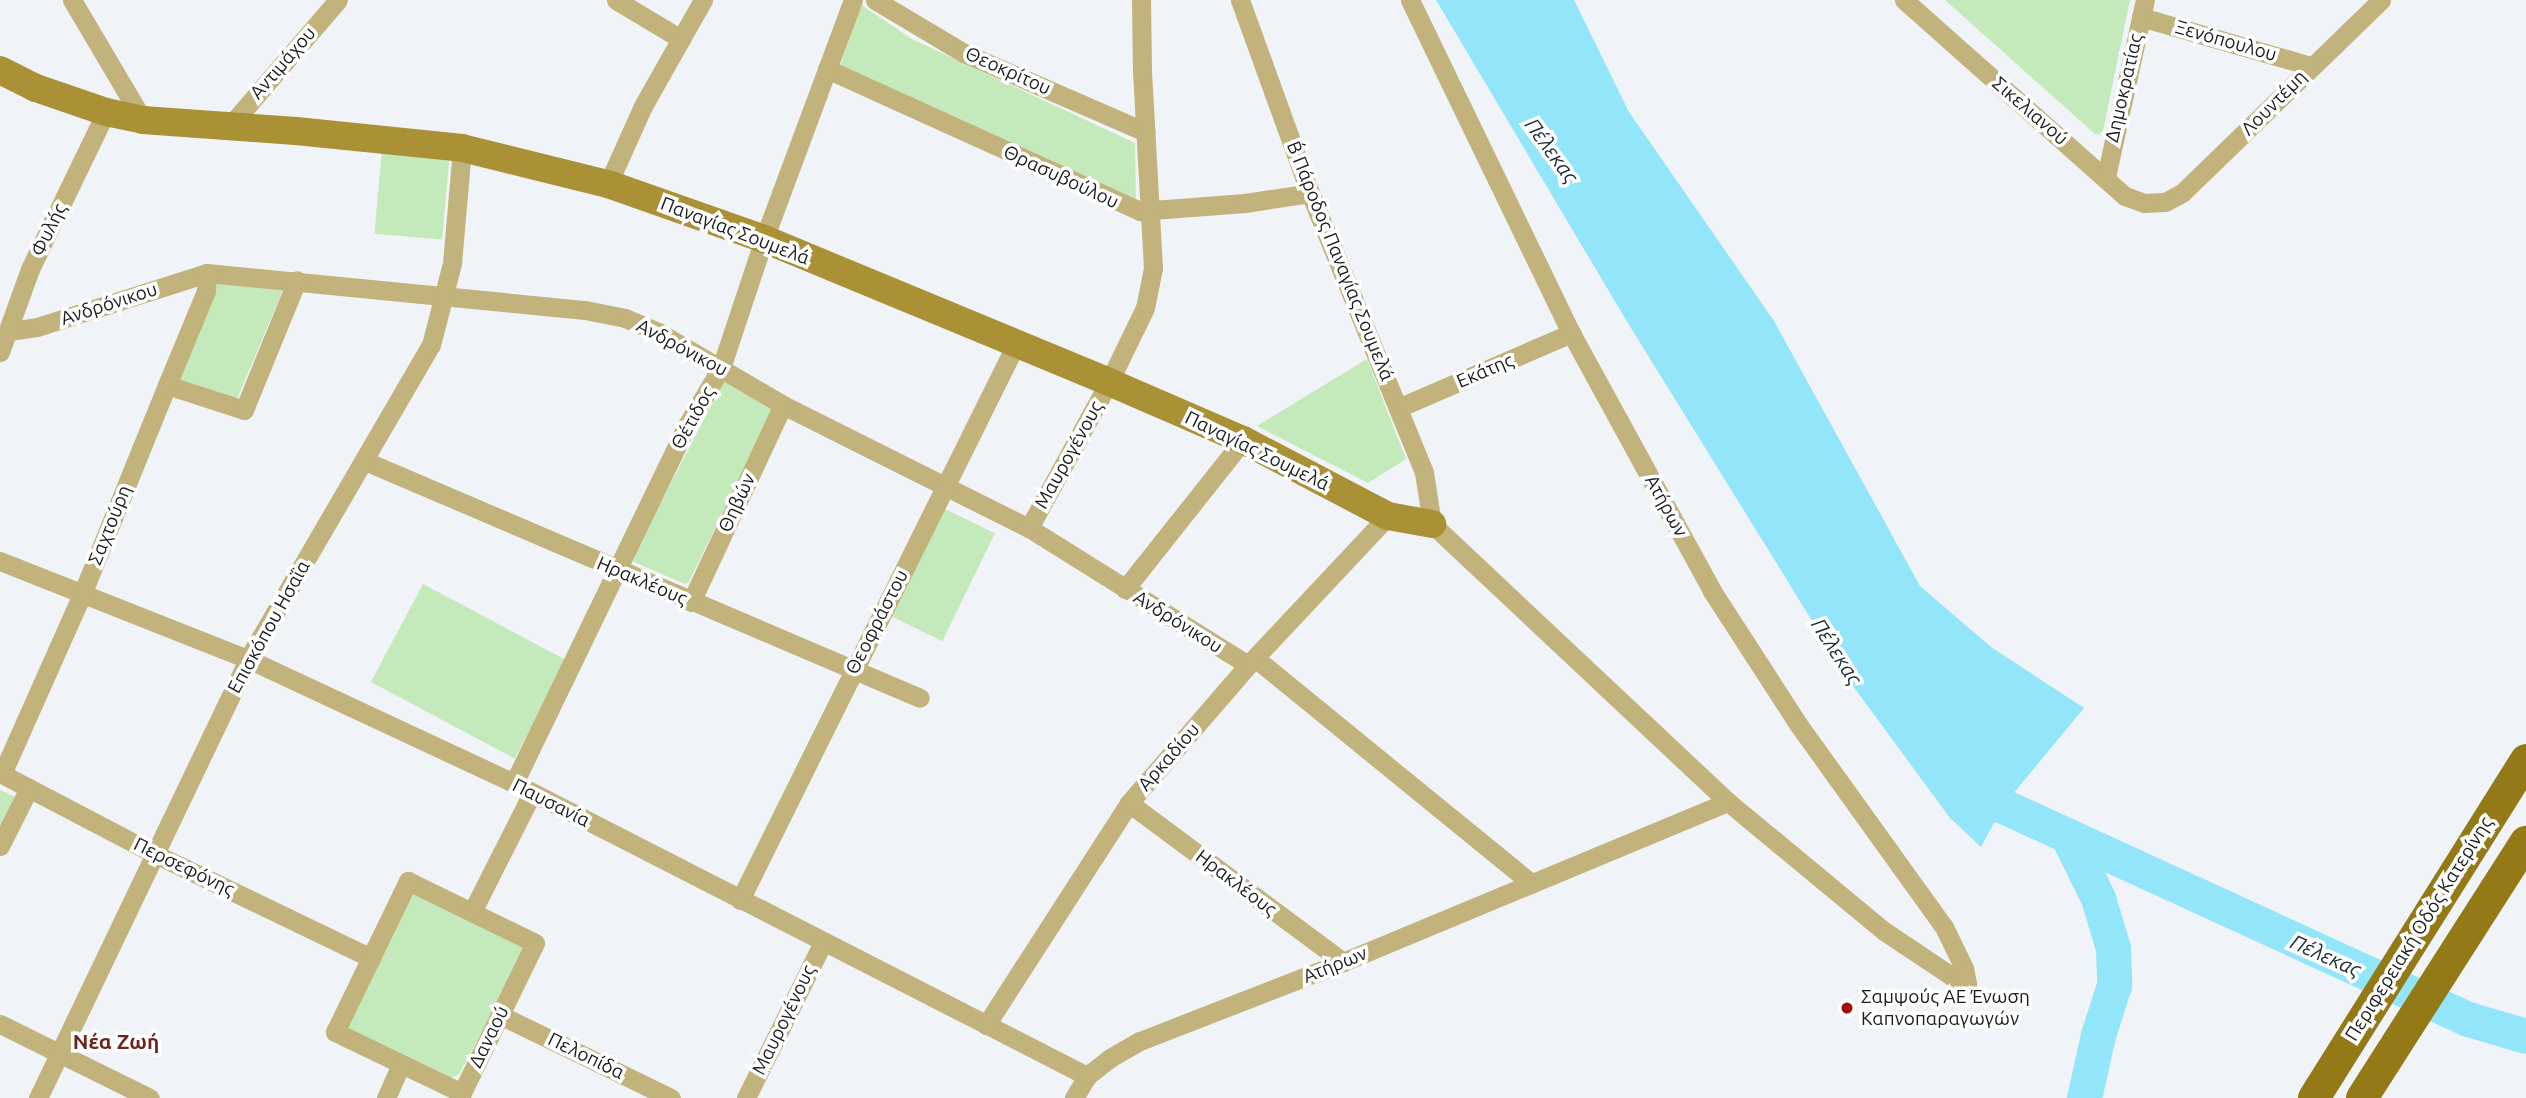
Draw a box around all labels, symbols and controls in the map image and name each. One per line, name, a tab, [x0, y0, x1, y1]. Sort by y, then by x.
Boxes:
street label: Ξενόπουλου	[2173, 16, 2279, 66]
street label: Αντιμάχου	[245, 22, 321, 104]
street label: Δημοκρατίας	[2100, 32, 2148, 144]
street label: Θεοκρίτου	[962, 42, 1054, 100]
street label: Λουντέμη	[2237, 66, 2311, 140]
street label: Σικελιανού	[1988, 72, 2072, 150]
water label: Πέλεκας	[1520, 113, 1584, 187]
street label: Β΄ Πάροδος Παναγίας Σουμελά	[1281, 138, 1399, 384]
street label: Θρασυβούλου	[1000, 140, 1122, 214]
street label: Παναγίας Σουμελά	[657, 192, 813, 270]
street label: Φυλής	[26, 200, 72, 260]
street label: Ανδρόνικου	[58, 278, 160, 330]
street label: Ανδρόνικου	[632, 314, 732, 382]
street label: Εκάτης	[1453, 349, 1517, 393]
street label: Θέτιδος	[666, 383, 720, 453]
street label: Μαυρογένους	[1030, 397, 1108, 513]
street label: Παναγίας Σουμελά	[1181, 406, 1333, 496]
street label: Θηβών	[714, 470, 760, 536]
street label: Ατήρων	[1640, 471, 1692, 541]
street label: Σαχτούρη	[84, 482, 136, 568]
street label: Ηρακλέους	[594, 552, 690, 610]
street label: Επισκόπου Ησαΐα	[223, 557, 315, 697]
street label: Θεοφράστου	[841, 566, 913, 678]
street label: Ανδρόνικου	[1130, 586, 1226, 658]
water label: Πέλεκας	[1806, 613, 1868, 689]
street label: Αρκαδίου	[1133, 718, 1205, 796]
street label: Παυσανία	[508, 774, 594, 832]
street label: Περιφερειακή Οδός Κατερίνης	[2340, 813, 2498, 1045]
street label: Περσεφόνης	[130, 833, 238, 901]
street label: Ηρακλέους	[1191, 845, 1281, 921]
water label: Πέλεκας	[2287, 928, 2365, 982]
street label: Ατήρων	[1300, 942, 1370, 988]
street label: Μαυρογένους	[748, 961, 820, 1079]
place label: Σαμψούς ΑΕ Ένωση Καπνοπαραγωγών	[1861, 986, 2030, 1030]
marker: Σαμψούς ΑΕ Ένωση Καπνοπαραγωγών	[1839, 1000, 1855, 1016]
street label: Δαναού	[464, 1002, 514, 1072]
district label: Νέα Ζωή	[73, 1028, 159, 1054]
street label: Πελοπίδα	[544, 1028, 628, 1084]

